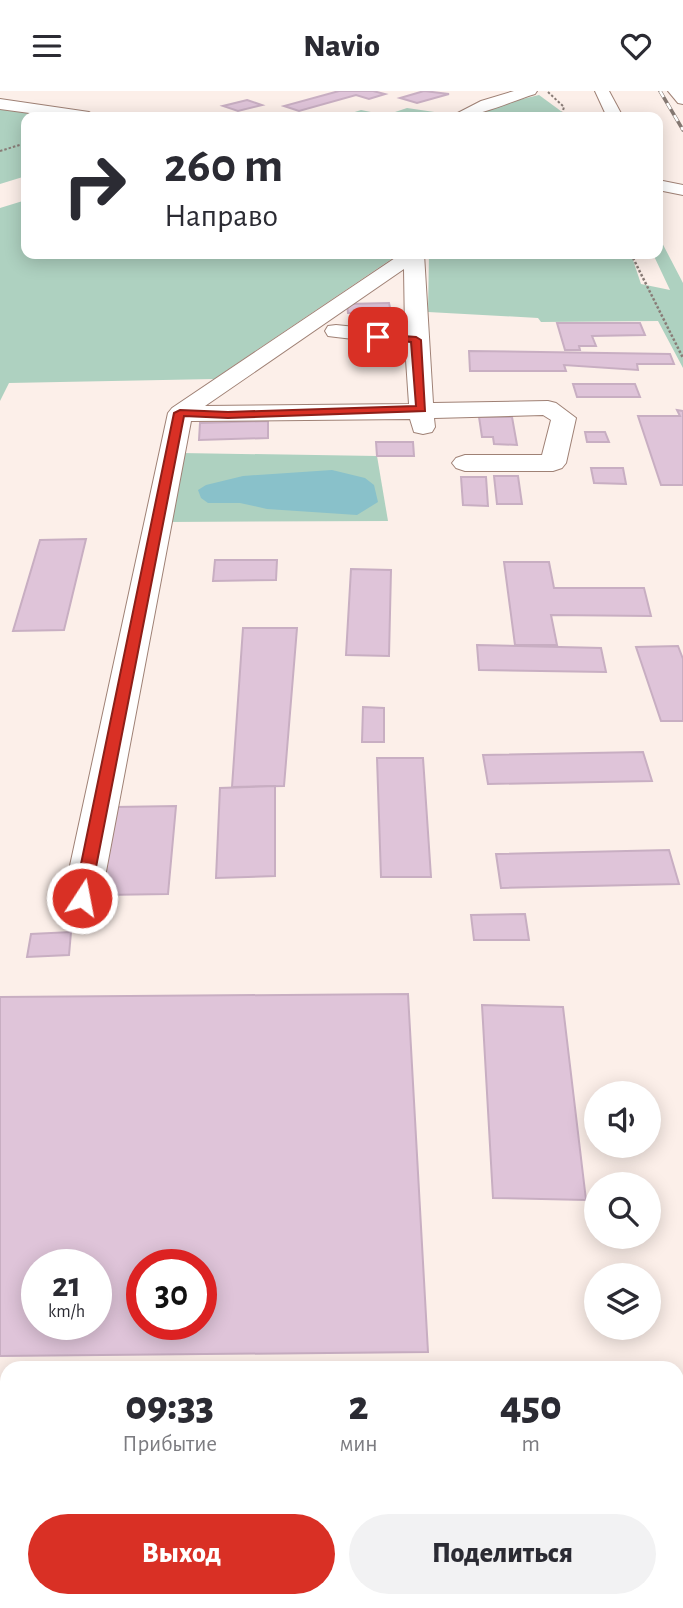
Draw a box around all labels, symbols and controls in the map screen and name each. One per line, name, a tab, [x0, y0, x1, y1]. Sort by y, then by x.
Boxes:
icon: menu	[28, 27, 66, 65]
icon: heart	[617, 27, 655, 65]
text: Navio	[303, 30, 380, 62]
icon: right	[49, 140, 140, 231]
text: 260 m	[164, 142, 283, 191]
text: Направо	[164, 200, 278, 232]
pin	[348, 307, 408, 367]
icon: arrive	[359, 318, 397, 356]
position arrow	[45, 861, 119, 935]
map controls	[584, 1081, 661, 1340]
button: sound	[584, 1081, 661, 1158]
button: search	[584, 1172, 661, 1249]
speed limit sign: 30	[126, 1249, 217, 1340]
button: layers	[584, 1263, 661, 1340]
text: 21	[52, 1268, 81, 1303]
text: km/h	[48, 1303, 85, 1321]
text: 09:33	[125, 1385, 214, 1427]
text: 2	[348, 1385, 369, 1427]
text: 450	[500, 1385, 562, 1427]
text: Прибытие	[122, 1433, 217, 1456]
text: мин	[339, 1433, 378, 1456]
text: m	[522, 1433, 540, 1456]
button: Выход	[28, 1514, 335, 1594]
button: Поделиться	[349, 1514, 656, 1594]

